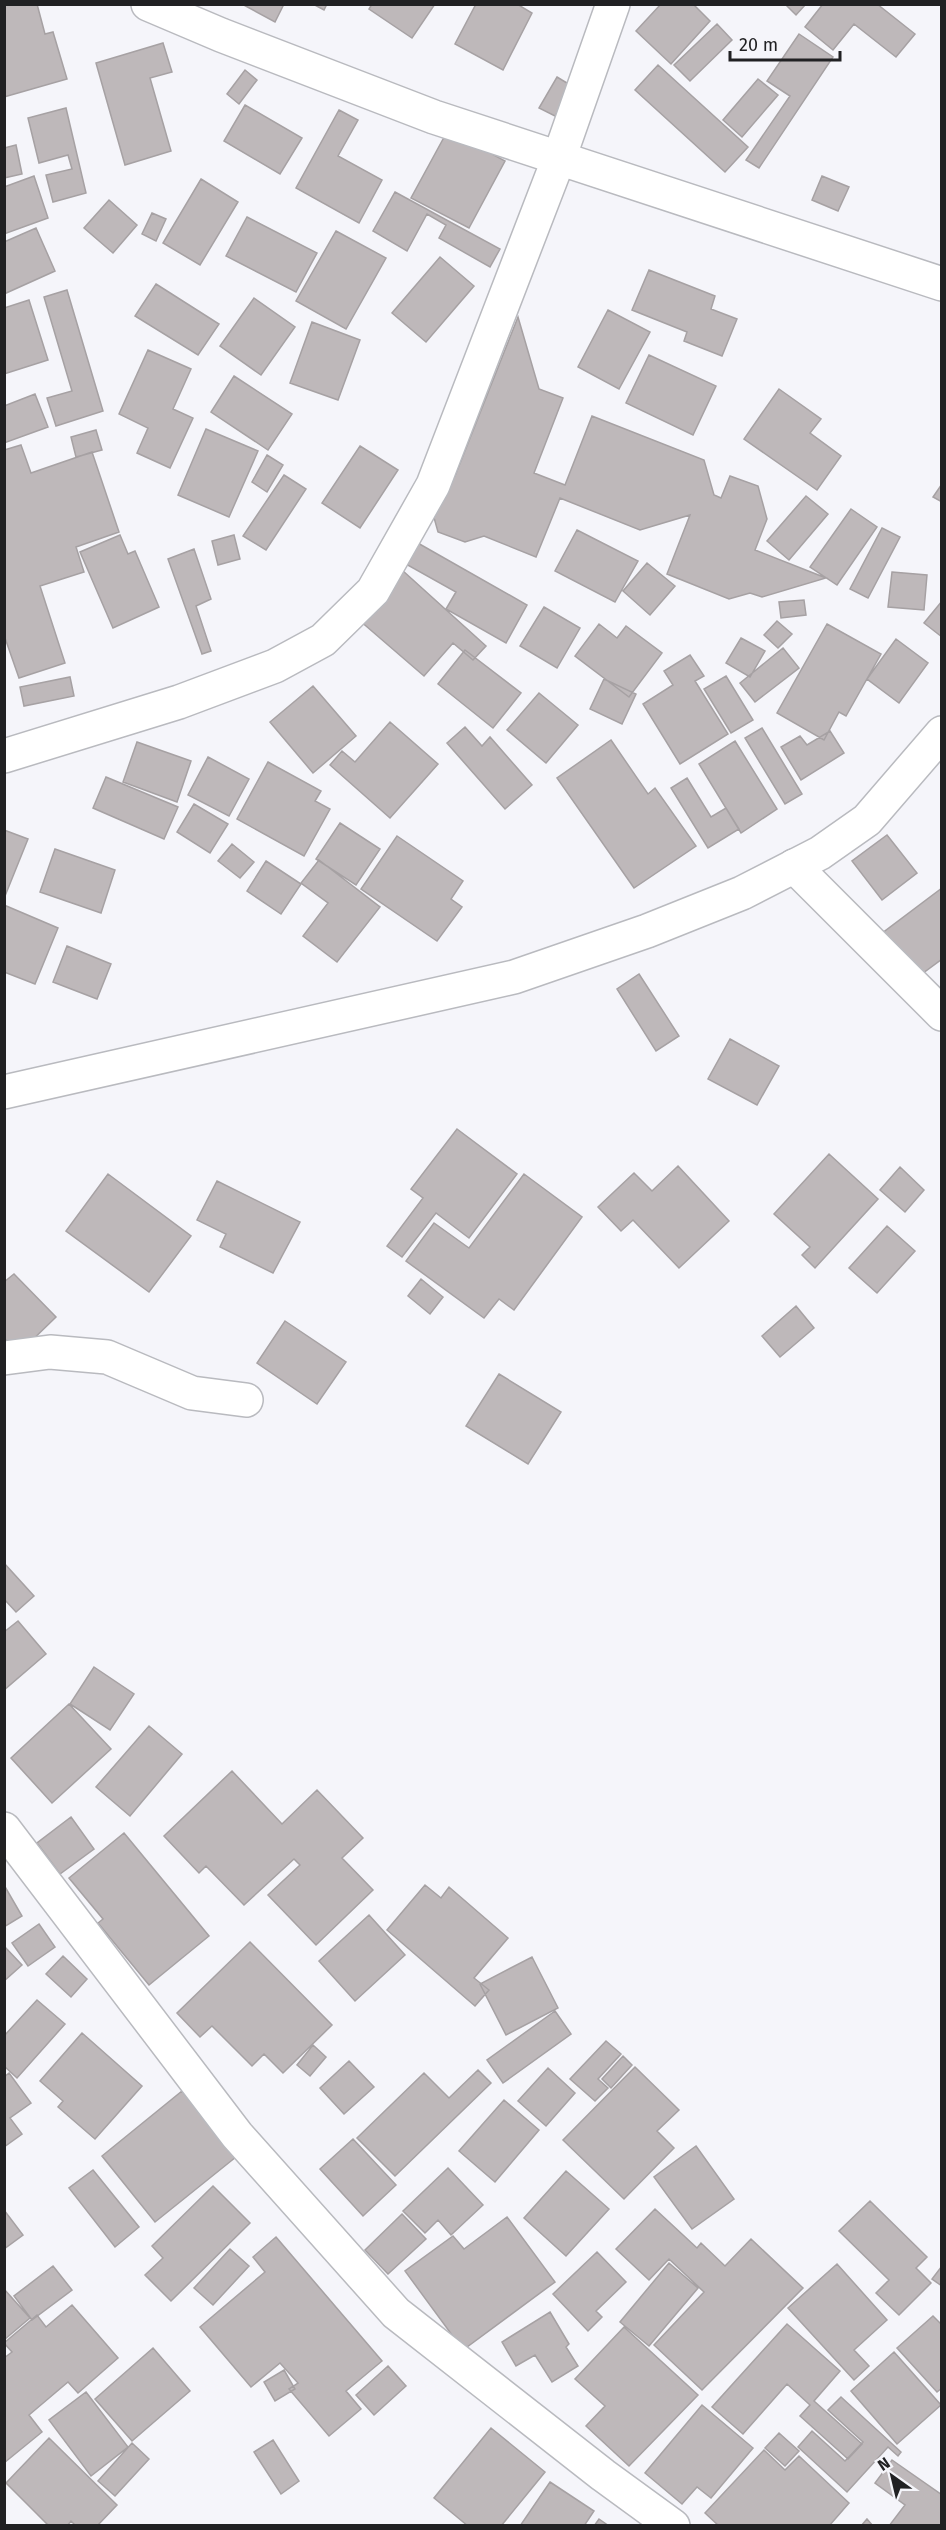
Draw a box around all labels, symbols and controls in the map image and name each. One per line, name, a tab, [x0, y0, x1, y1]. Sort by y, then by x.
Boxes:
scale bar	[730, 24, 840, 62]
text: 20 m	[739, 34, 778, 56]
north arrow	[862, 2446, 922, 2506]
text: N	[874, 2453, 894, 2475]

